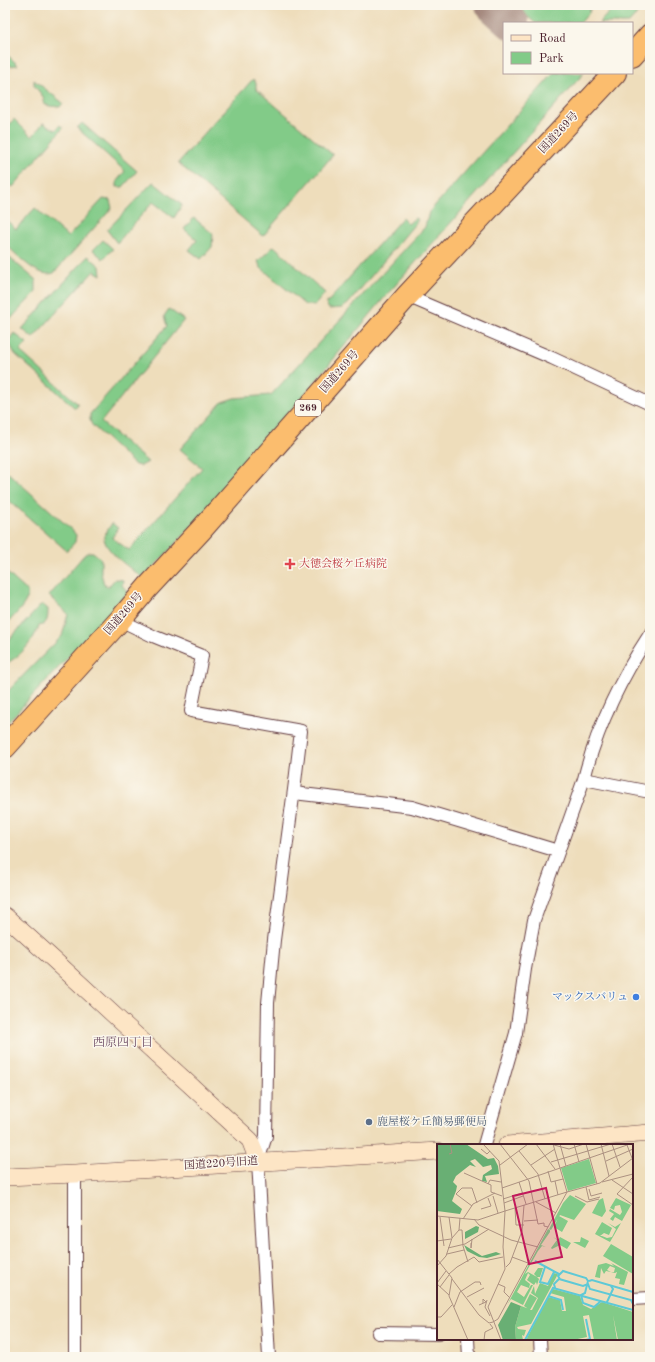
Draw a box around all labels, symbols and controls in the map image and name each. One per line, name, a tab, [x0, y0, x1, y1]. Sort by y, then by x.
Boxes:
legend	[503, 22, 633, 74]
text: Road	[539, 33, 566, 45]
text: Park	[539, 53, 564, 65]
street label: 国道269号	[536, 109, 581, 156]
street label: 国道269号	[317, 347, 361, 395]
road number: 269	[295, 400, 321, 416]
place label: 大徳会桜ケ丘病院	[299, 557, 387, 570]
marker: 大徳会桜ケ丘病院	[284, 558, 296, 570]
street label: 国道269号	[101, 589, 145, 637]
place label: マックスバリュ	[552, 991, 628, 1003]
marker: マックスバリュ	[631, 992, 641, 1002]
district label: 西原四丁目	[93, 1036, 153, 1049]
place label: 鹿屋桜ケ丘簡易郵便局	[377, 1115, 487, 1128]
marker: 鹿屋桜ケ丘簡易郵便局	[364, 1117, 374, 1127]
inset map	[437, 1144, 633, 1340]
street label: 国道220号旧道	[183, 1154, 258, 1172]

